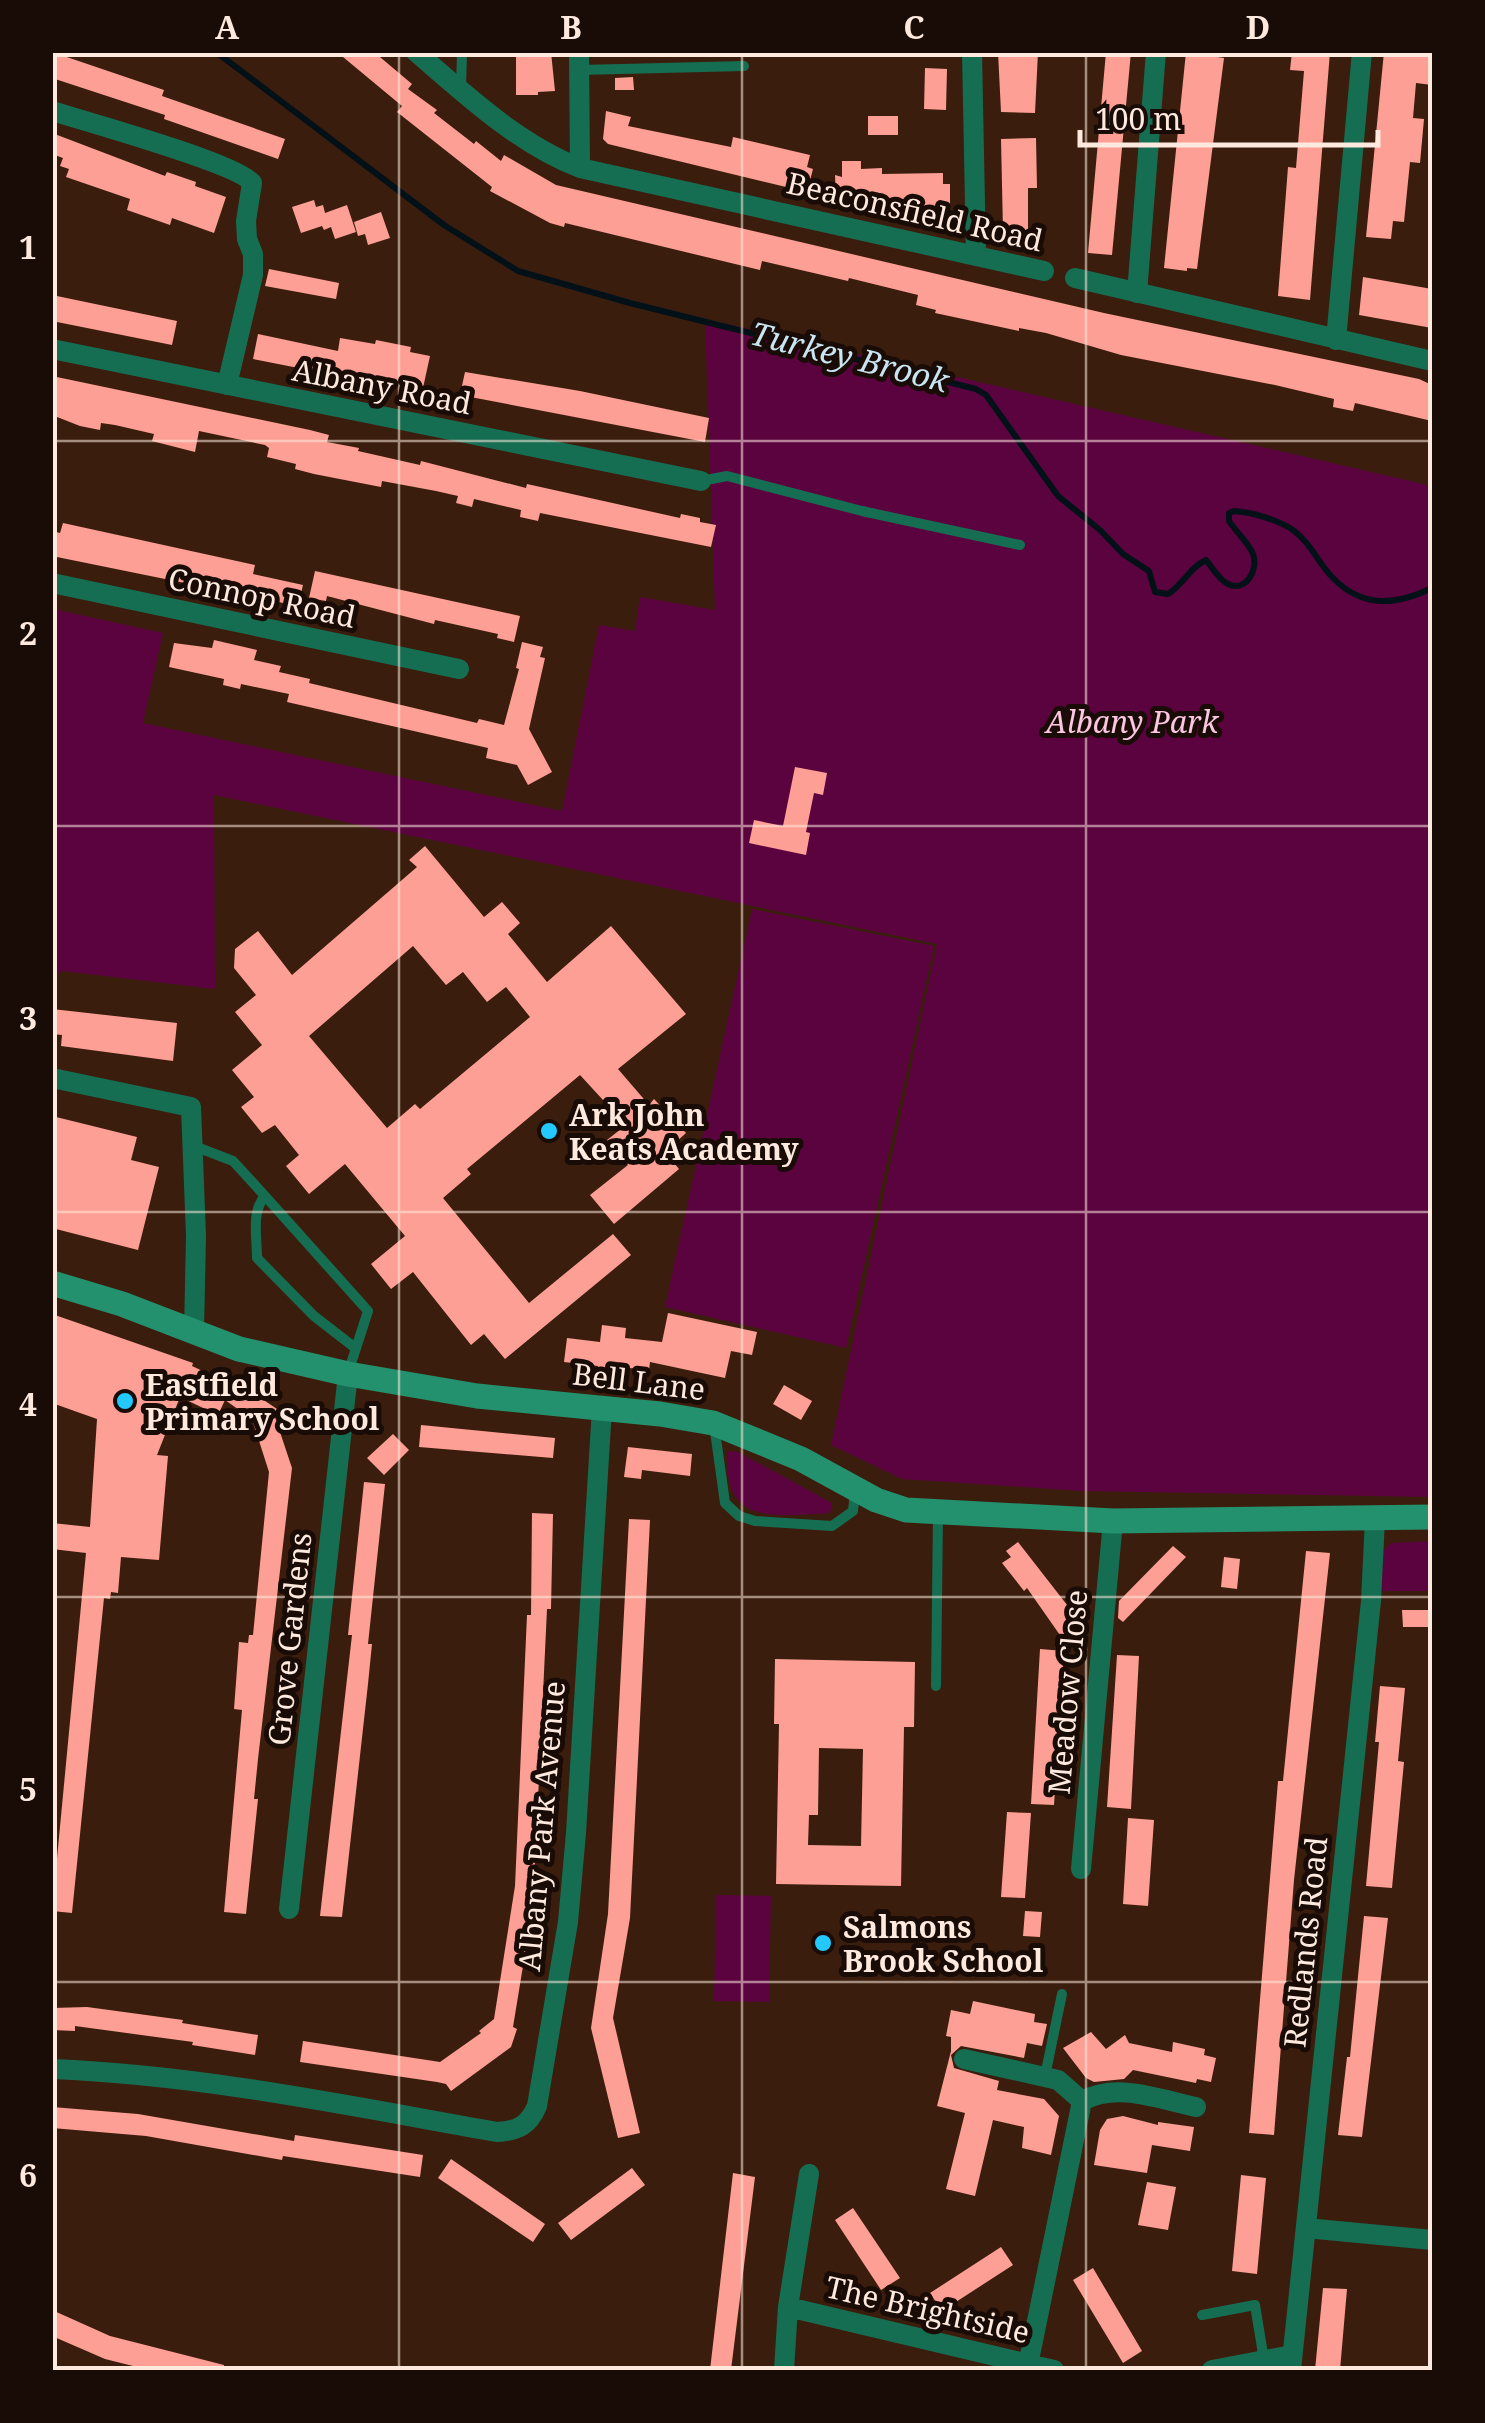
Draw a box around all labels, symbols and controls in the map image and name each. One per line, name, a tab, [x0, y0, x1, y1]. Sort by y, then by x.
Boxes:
text: A	[215, 5, 240, 48]
text: B	[560, 5, 582, 48]
text: C	[903, 5, 925, 48]
text: D	[1246, 5, 1270, 48]
scale bar	[1080, 85, 1378, 147]
text: 100 m	[1095, 98, 1181, 139]
street label: Beaconsfield Road	[783, 162, 1047, 260]
text: 1	[19, 225, 37, 268]
water label: Turkey Brook	[747, 311, 955, 402]
street label: Albany Road	[289, 349, 475, 423]
street label: Connop Road	[165, 557, 359, 637]
text: 2	[19, 611, 37, 654]
park label: Albany Park	[1044, 701, 1219, 742]
text: 3	[19, 996, 37, 1039]
place label: Ark John Keats Academy	[569, 1094, 799, 1169]
marker: Ark John Keats Academy	[538, 1120, 560, 1142]
street label: Bell Lane	[570, 1353, 708, 1409]
place label: Eastfield Primary School	[145, 1364, 380, 1439]
text: 4	[19, 1382, 37, 1425]
marker: Eastfield Primary School	[114, 1390, 136, 1412]
street label: Grove Gardens	[257, 1531, 321, 1747]
street label: Meadow Close	[1038, 1588, 1096, 1796]
street label: Albany Park Avenue	[508, 1679, 574, 1973]
text: 5	[19, 1767, 37, 1810]
street label: Redlands Road	[1274, 1835, 1336, 2049]
place label: Salmons Brook School	[843, 1906, 1044, 1981]
marker: Salmons Brook School	[812, 1932, 834, 1954]
text: 6	[19, 2153, 37, 2196]
street label: The Brightside	[822, 2266, 1034, 2352]

